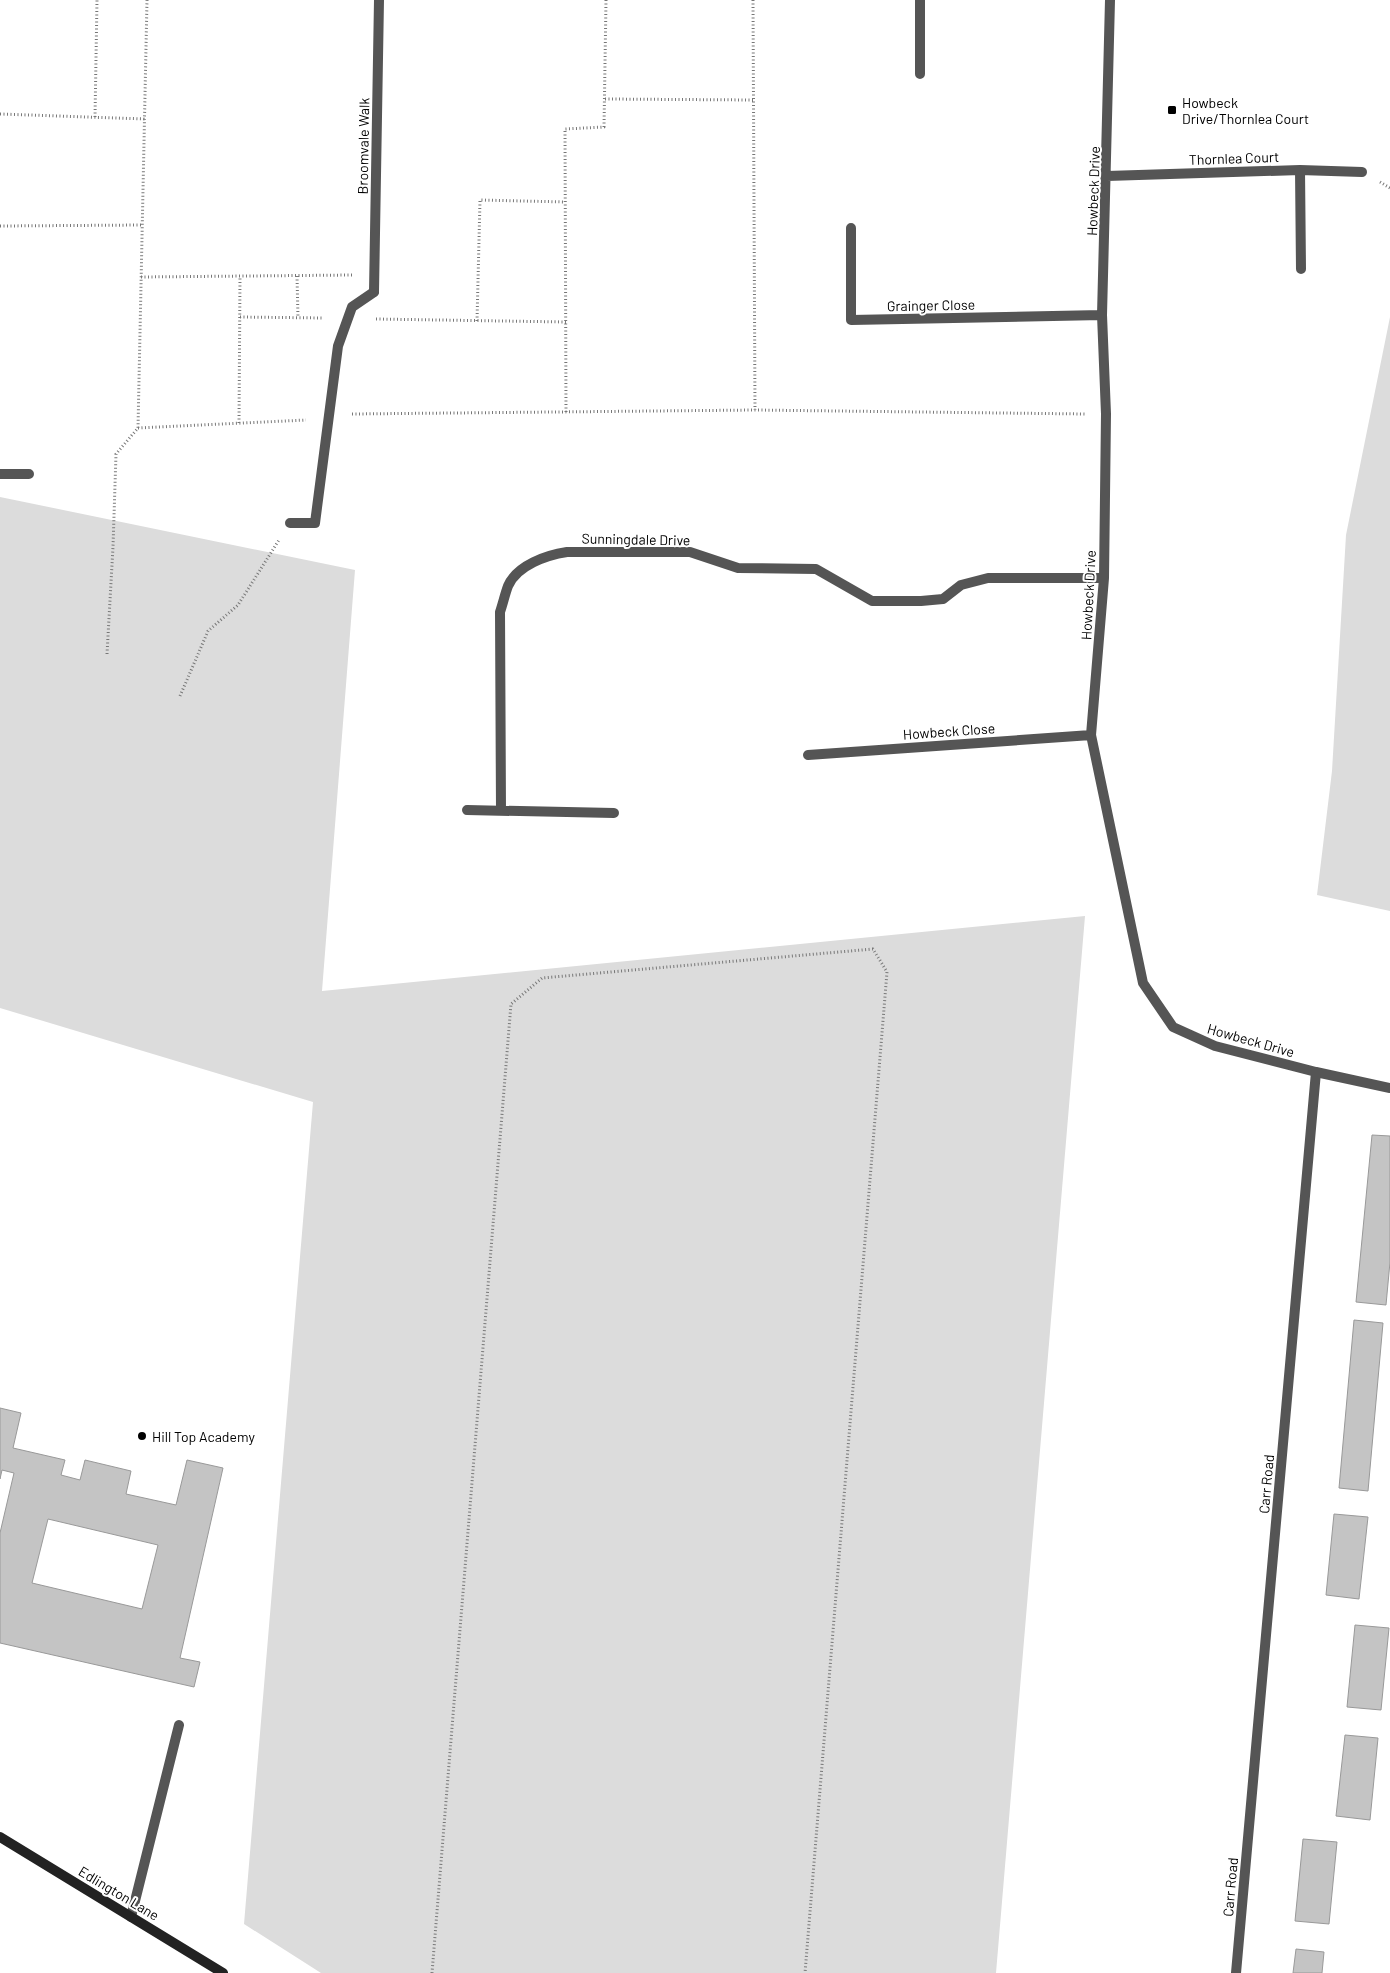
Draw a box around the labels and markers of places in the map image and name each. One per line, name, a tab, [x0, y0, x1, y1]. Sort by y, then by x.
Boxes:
place label: Howbeck Drive/Thornlea Court	[1182, 94, 1309, 127]
marker: Howbeck Drive/Thornlea Court	[1166, 104, 1178, 116]
place label: Hill Top Academy	[152, 1428, 255, 1445]
marker: Hill Top Academy	[136, 1430, 148, 1442]

